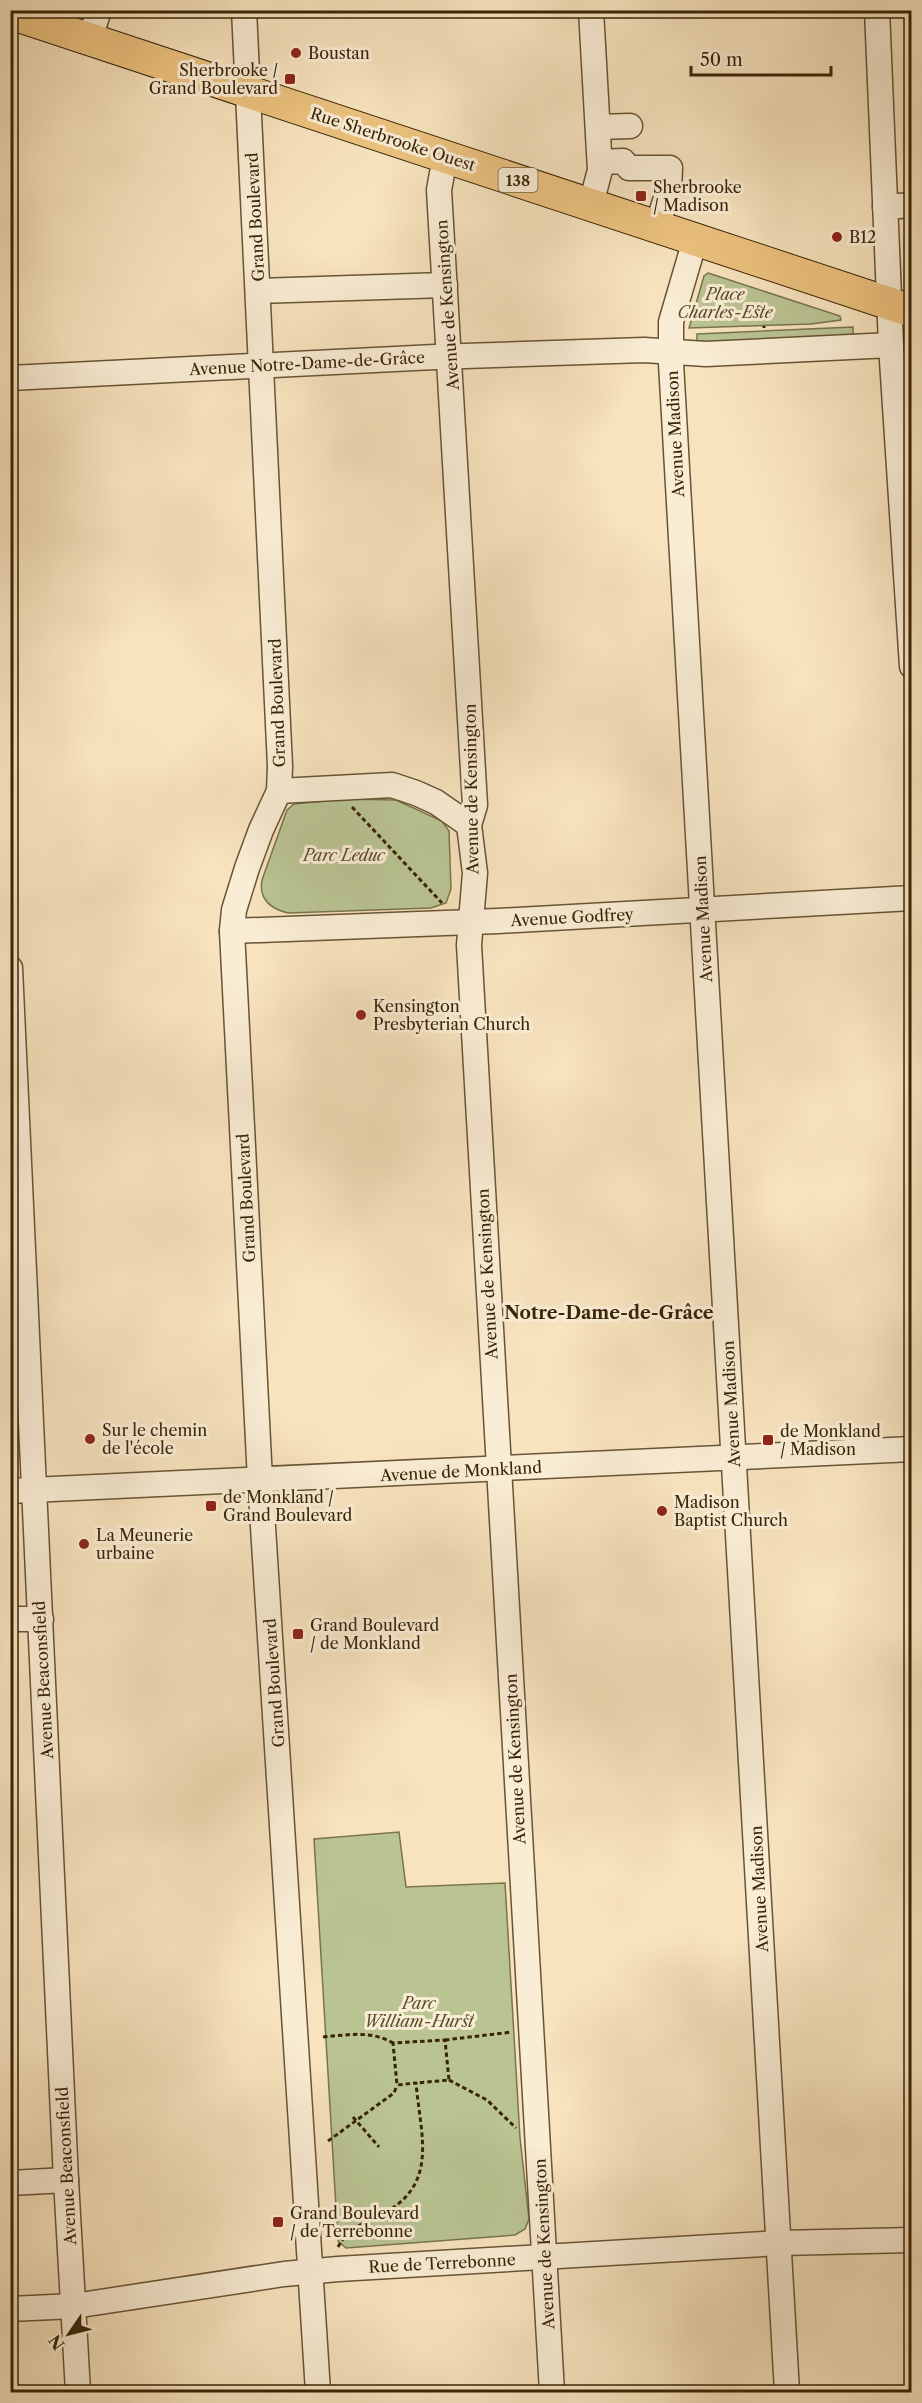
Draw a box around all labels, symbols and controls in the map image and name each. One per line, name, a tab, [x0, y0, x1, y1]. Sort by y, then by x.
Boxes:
scale bar	[691, 39, 830, 77]
place label: Boustan	[308, 43, 370, 63]
marker: Boustan	[289, 46, 303, 60]
text: 50 m	[700, 49, 743, 71]
place label: Sherbrooke / Grand Boulevard	[149, 60, 278, 98]
marker: Sherbrooke / Grand Boulevard	[283, 72, 297, 86]
street label: Rue Sherbrooke Ouest	[308, 103, 478, 175]
street label: Grand Boulevard	[242, 152, 268, 282]
road number: 138	[498, 168, 538, 192]
place label: Sherbrooke / Madison	[653, 177, 742, 215]
marker: Sherbrooke / Madison	[634, 189, 648, 203]
street label: Avenue de Kensington	[431, 219, 463, 392]
place label: B12	[849, 227, 876, 247]
marker: B12	[830, 230, 844, 244]
park label: Place Charles-Este	[678, 284, 774, 322]
street label: Avenue Notre-Dame-de-Grâce	[188, 347, 425, 379]
street label: Avenue Madison	[662, 370, 688, 499]
street label: Grand Boulevard	[265, 638, 289, 768]
street label: Avenue de Kensington	[460, 703, 483, 876]
park label: Parc Leduc	[301, 845, 386, 865]
street label: Avenue Madison	[690, 855, 716, 984]
street label: Avenue Godfrey	[509, 904, 635, 930]
place label: Kensington Presbyterian Church	[373, 996, 530, 1034]
marker: Kensington Presbyterian Church	[354, 1008, 368, 1022]
street label: Grand Boulevard	[233, 1133, 259, 1263]
street label: Avenue de Kensington	[473, 1188, 502, 1361]
district label: Notre-Dame-de-Grâce	[504, 1302, 714, 1324]
street label: Avenue Madison	[718, 1340, 744, 1469]
place label: Sur le chemin de l'école	[102, 1420, 207, 1458]
place label: de Monkland / Madison	[780, 1421, 881, 1459]
marker: Sur le chemin de l'école	[83, 1432, 97, 1446]
marker: de Monkland / Madison	[761, 1433, 775, 1447]
street label: Avenue de Monkland	[379, 1457, 543, 1485]
place label: de Monkland / Grand Boulevard	[223, 1487, 352, 1525]
place label: Madison Baptist Church	[674, 1492, 788, 1530]
marker: de Monkland / Grand Boulevard	[204, 1499, 218, 1513]
marker: Madison Baptist Church	[655, 1504, 669, 1518]
place label: La Meunerie urbaine	[96, 1525, 193, 1563]
marker: La Meunerie urbaine	[77, 1537, 91, 1551]
street label: Avenue Beaconsfield	[29, 1600, 57, 1761]
place label: Grand Boulevard / de Monkland	[310, 1615, 439, 1653]
street label: Grand Boulevard	[260, 1618, 288, 1748]
marker: Grand Boulevard / de Monkland	[291, 1627, 305, 1641]
street label: Avenue de Kensington	[501, 1673, 530, 1846]
street label: Avenue Madison	[746, 1825, 772, 1954]
park label: Parc William-Hurst	[364, 1993, 475, 2031]
street label: Avenue Beaconsfield	[52, 2086, 80, 2247]
street label: Avenue de Kensington	[530, 2158, 559, 2331]
place label: Grand Boulevard / de Terrebonne	[290, 2203, 419, 2241]
marker: Grand Boulevard / de Terrebonne	[271, 2215, 285, 2229]
street label: Rue de Terrebonne	[368, 2249, 516, 2277]
north arrow	[39, 2304, 99, 2364]
text: N	[44, 2331, 69, 2354]

